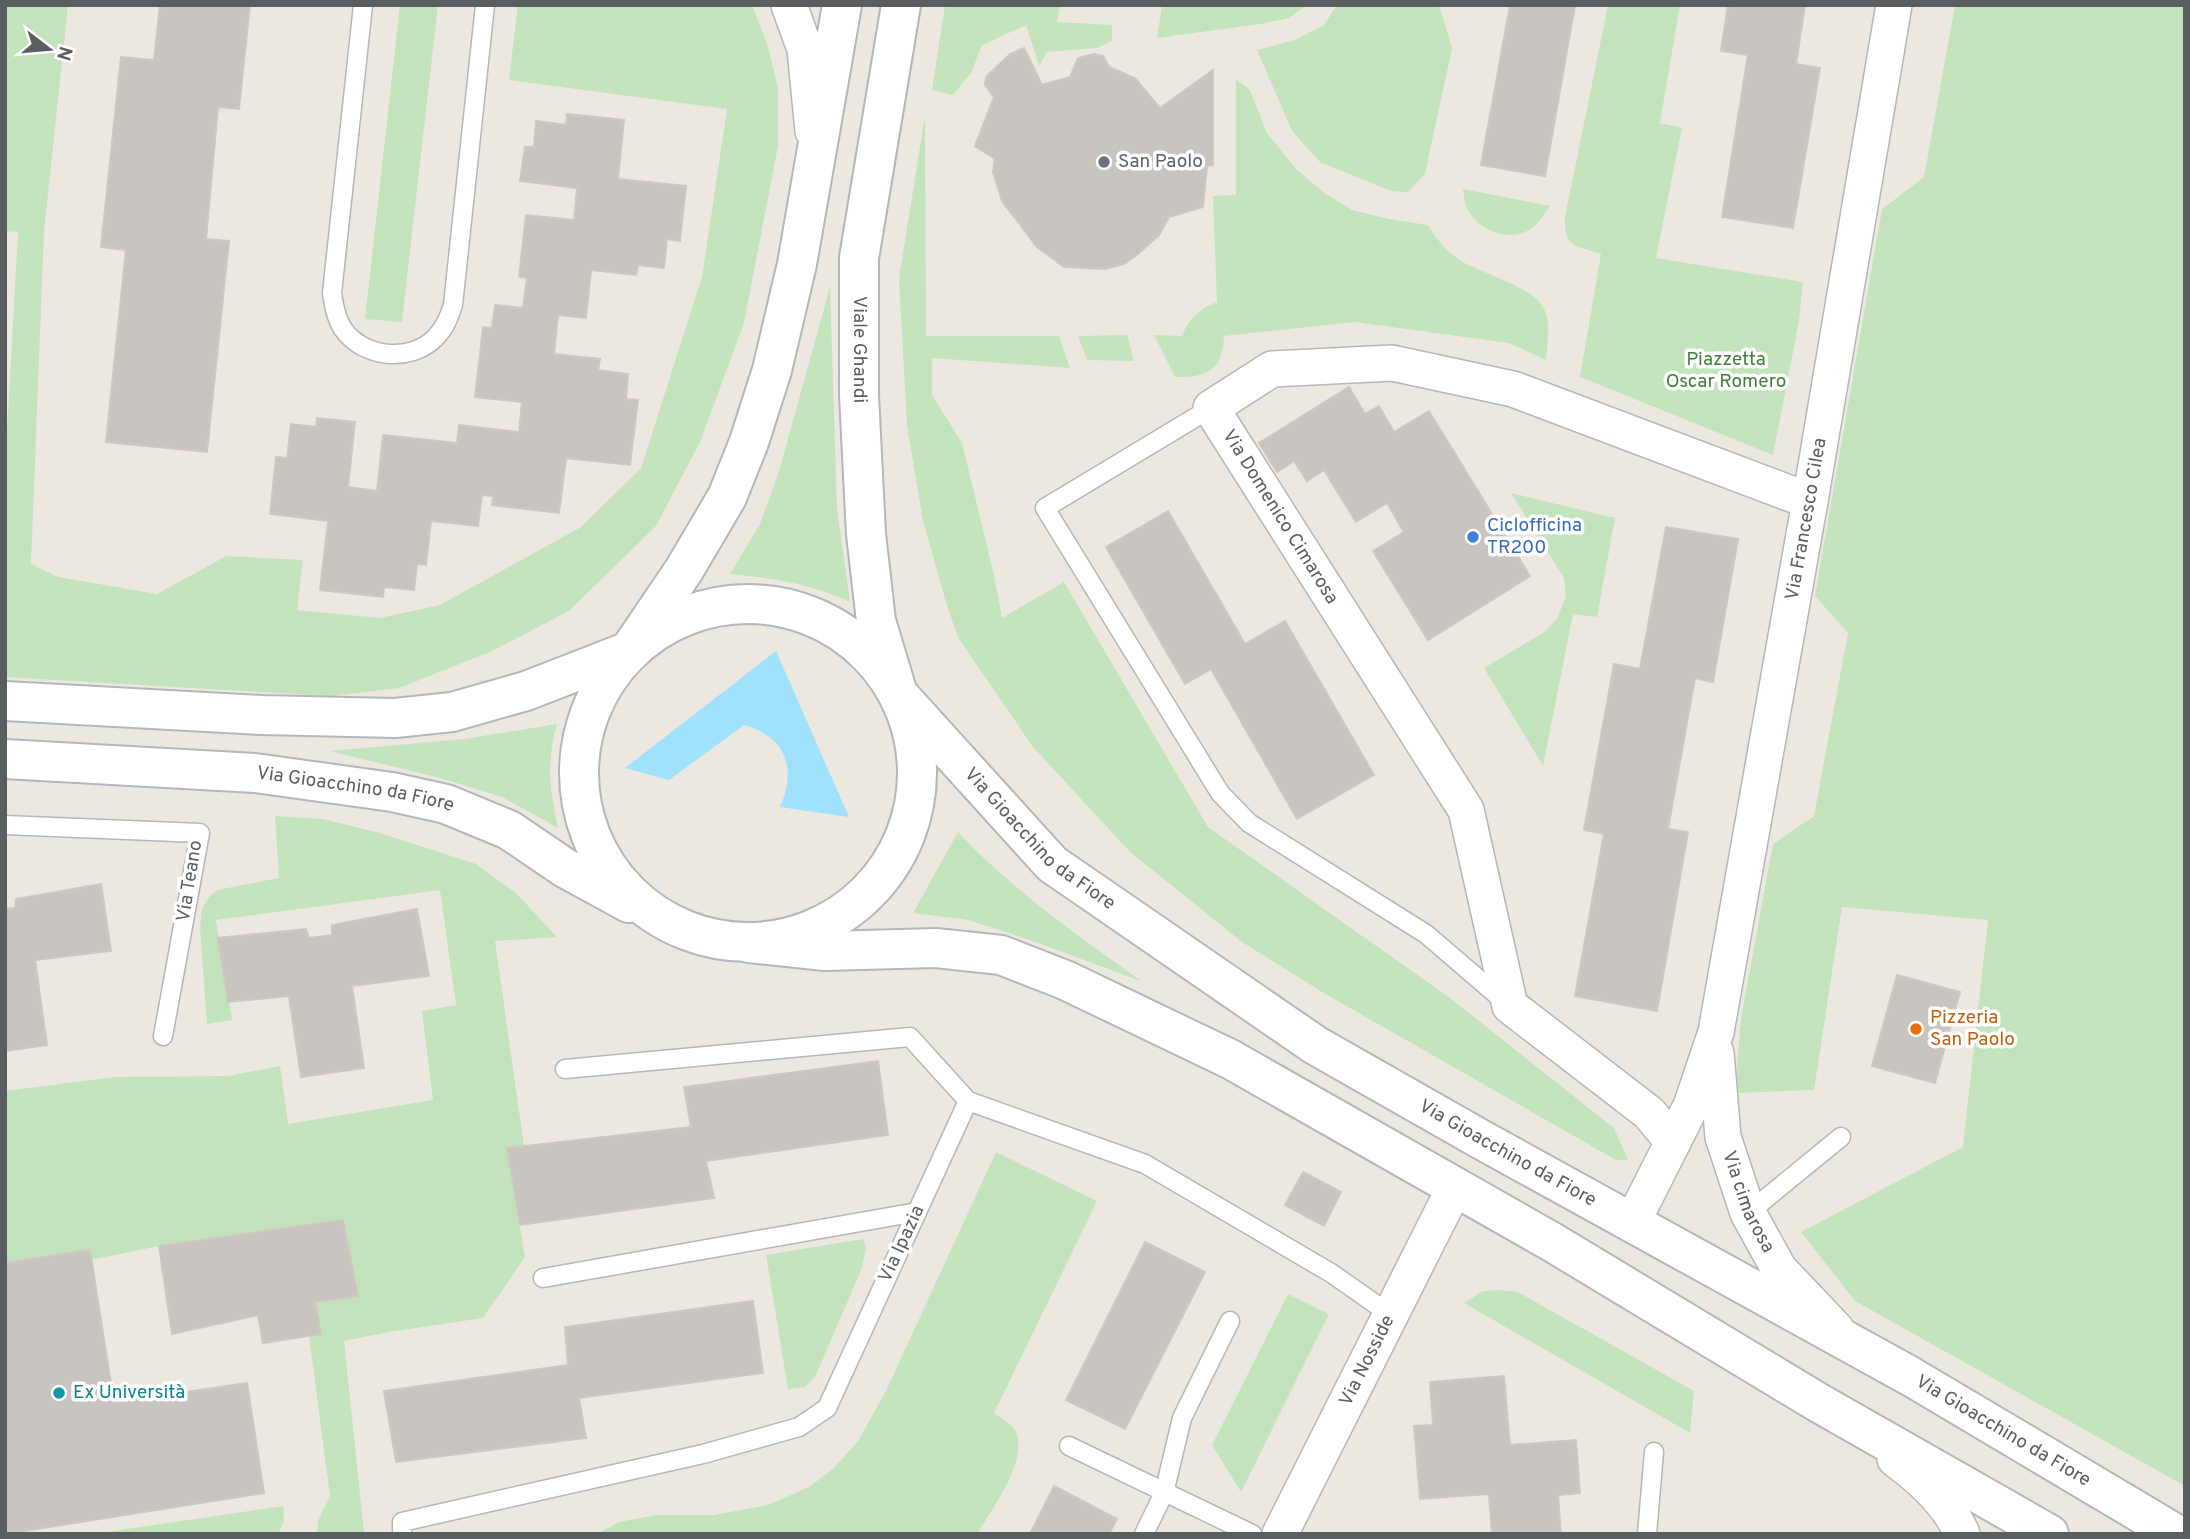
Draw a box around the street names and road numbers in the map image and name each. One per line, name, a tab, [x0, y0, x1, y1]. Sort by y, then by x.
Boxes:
street label: Viale Ghandi	[847, 296, 871, 404]
street label: Via Domenico Cimarosa	[1216, 425, 1344, 609]
street label: Via Francesco Cilea	[1781, 436, 1833, 602]
street label: Via Gioacchino da Fiore	[255, 761, 458, 818]
street label: Via Gioacchino da Fiore	[959, 763, 1120, 916]
street label: Via Teano	[172, 839, 208, 923]
street label: Via Gioacchino da Fiore	[1414, 1094, 1600, 1213]
street label: Via cimarosa	[1716, 1148, 1780, 1257]
street label: Via Ipazia	[874, 1202, 930, 1286]
street label: Via Nosside	[1334, 1311, 1400, 1410]
street label: Via Gioacchino da Fiore	[1911, 1370, 2095, 1493]

